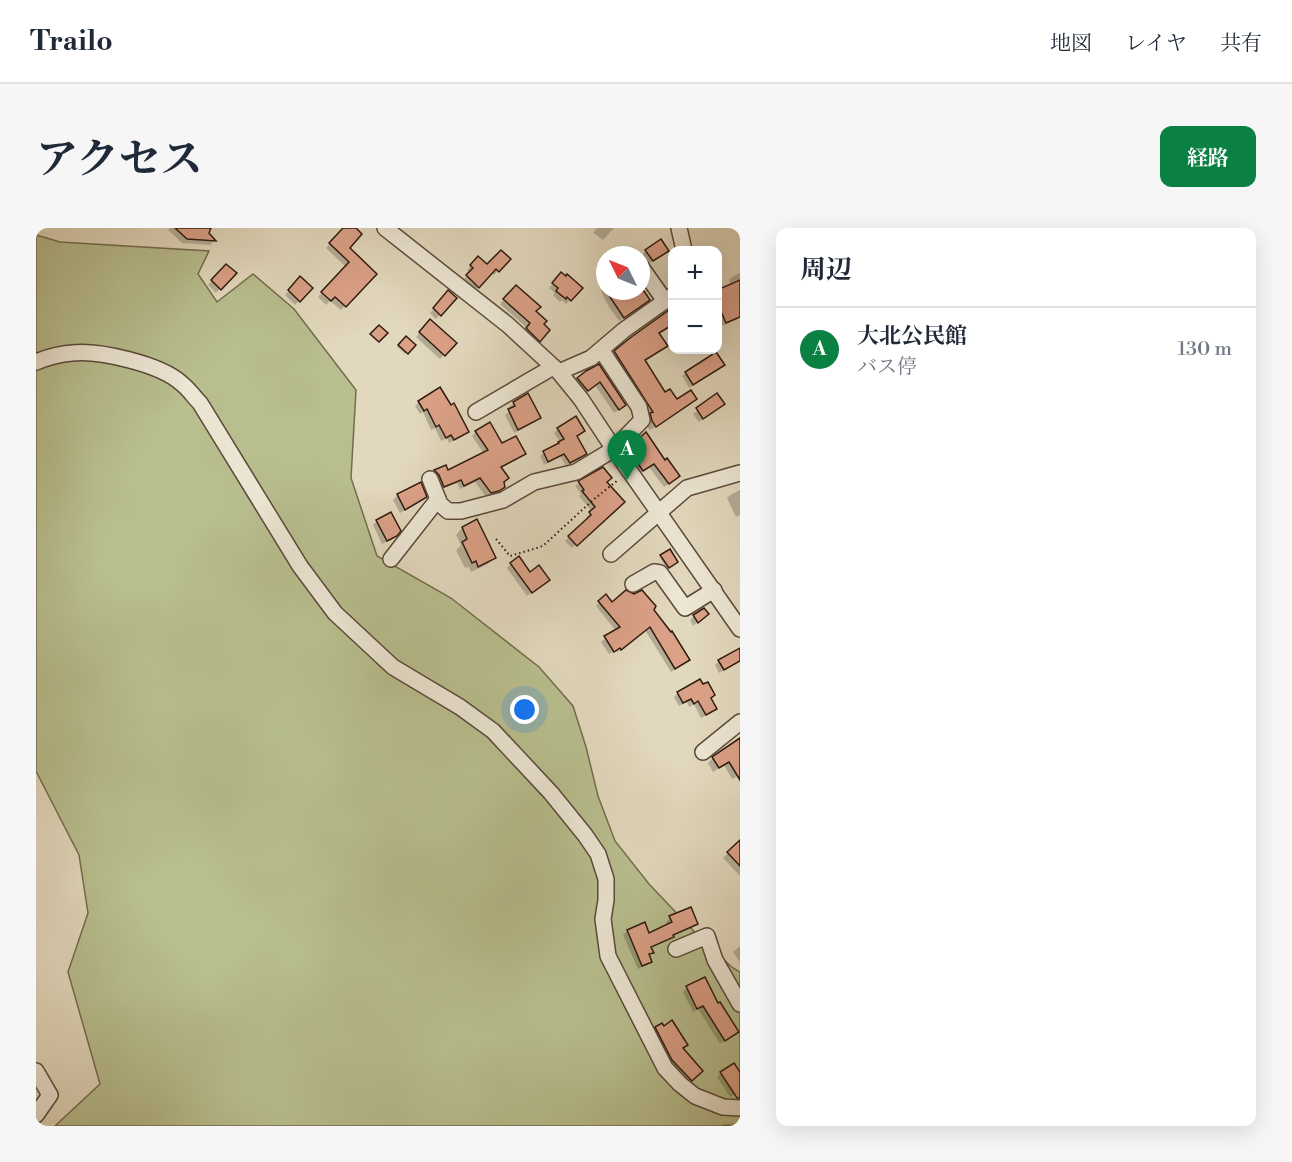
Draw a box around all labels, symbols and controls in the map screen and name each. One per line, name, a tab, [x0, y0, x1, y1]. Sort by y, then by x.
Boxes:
text: Trailo	[30, 24, 113, 59]
text: 地図	[1050, 31, 1092, 57]
text: レイヤ	[1125, 31, 1187, 57]
text: 共有	[1220, 31, 1262, 57]
button: 経路	[1160, 126, 1256, 187]
text: アクセス	[36, 134, 203, 187]
north arrow	[596, 246, 650, 300]
map controls	[668, 246, 722, 354]
button: +	[668, 246, 722, 300]
text: 周辺	[800, 254, 852, 286]
button: −	[668, 300, 722, 354]
text: 大北公民館	[857, 323, 967, 350]
text: A	[812, 337, 827, 362]
text: 130 m	[1177, 337, 1232, 362]
text: バス停	[857, 355, 917, 380]
pin: A	[608, 430, 646, 480]
your location	[510, 695, 539, 724]

